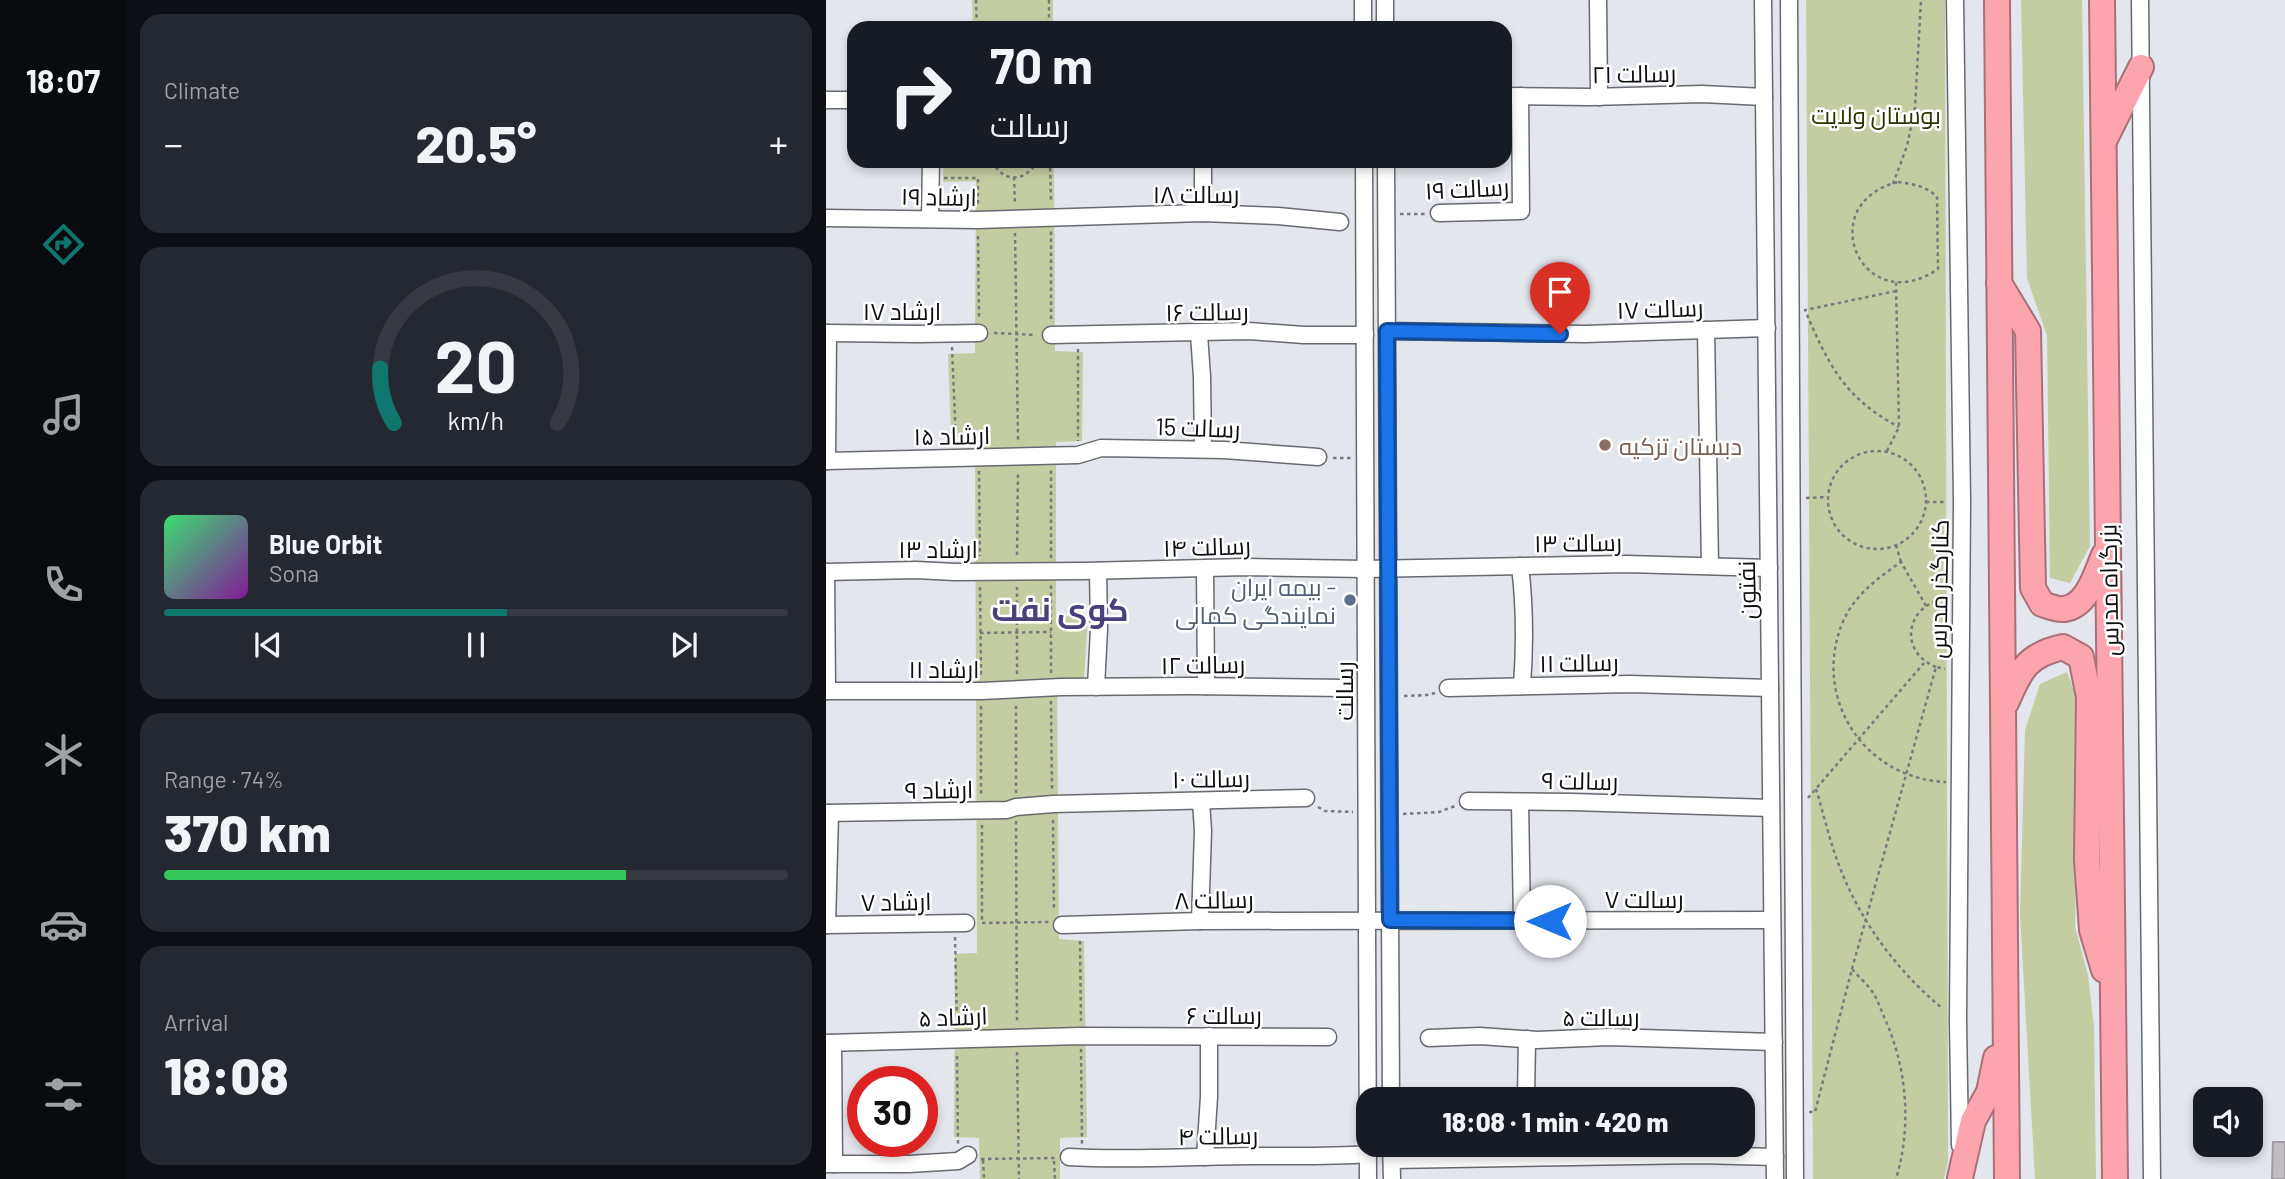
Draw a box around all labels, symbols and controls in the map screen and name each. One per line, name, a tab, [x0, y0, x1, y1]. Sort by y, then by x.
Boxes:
text: 70 m	[990, 35, 1093, 94]
icon: right	[875, 49, 966, 140]
street label: رسالت ۲۱	[1592, 58, 1676, 88]
text: 18:07	[26, 61, 100, 99]
text: Climate	[164, 76, 240, 104]
park label: بوستان ولایت	[1811, 100, 1941, 130]
text: رسالت	[990, 105, 1069, 143]
text: 20.5°	[415, 111, 537, 173]
text: −	[164, 120, 183, 166]
text: +	[769, 120, 788, 166]
street label: رسالت ۱۹	[1424, 171, 1510, 205]
street label: رسالت ۱۸	[1153, 179, 1239, 208]
street label: ارشاد ۱۹	[901, 181, 977, 211]
icon: directions	[39, 220, 88, 269]
pin	[1530, 262, 1590, 334]
icon: arrive	[1541, 273, 1579, 311]
street label: رسالت ۱۷	[1616, 292, 1704, 324]
street label: ارشاد ۱۷	[863, 296, 941, 325]
street label: رسالت ۱۶	[1165, 296, 1249, 326]
text: 20	[435, 320, 517, 408]
icon: music	[39, 390, 88, 439]
text: km/h	[448, 404, 504, 434]
street label: رسالت 15	[1155, 411, 1241, 443]
street label: ارشاد ۱۵	[913, 420, 991, 450]
place label: دبستان تزکیه	[1619, 431, 1742, 461]
marker: دبستان تزکیه	[1597, 437, 1613, 453]
street label: کنارگذر مدرس	[1922, 519, 1955, 659]
street label: بزرگراه مدرس	[2092, 524, 2125, 656]
street label: رسالت ۱۳	[1534, 527, 1622, 557]
text: Blue Orbit	[269, 528, 382, 559]
street label: رسالت ۱۴	[1163, 530, 1251, 562]
street label: ارشاد ۱۳	[898, 534, 978, 563]
text: Sona	[269, 559, 319, 587]
icon: phone	[39, 560, 88, 609]
street label: نفتون	[1731, 560, 1762, 620]
place label: بیمه ایران - نمایندگى کمالى	[1175, 572, 1336, 630]
district label: کوی نفت	[991, 589, 1129, 629]
marker: بیمه ایران - نمایندگى کمالى	[1342, 592, 1358, 608]
icon: previous	[249, 626, 287, 664]
icon: pause	[457, 626, 495, 664]
icon: next	[665, 626, 703, 664]
street label: رسالت ۱۱	[1539, 647, 1619, 677]
street label: رسالت ۱۲	[1161, 649, 1245, 679]
street label: ارشاد ۱۱	[909, 654, 979, 683]
street label: رسالت	[1329, 661, 1358, 721]
icon: climate	[39, 730, 88, 779]
street label: رسالت ۱۰	[1172, 763, 1250, 793]
text: Range · 74%	[164, 765, 284, 793]
street label: رسالت ۹	[1541, 765, 1619, 795]
street label: ارشاد ۹	[904, 774, 974, 804]
text: 370 km	[164, 800, 331, 862]
street label: رسالت ۸	[1174, 884, 1254, 914]
position arrow	[1513, 884, 1587, 958]
street label: رسالت ۷	[1604, 884, 1684, 913]
street label: ارشاد ۷	[860, 886, 932, 916]
icon: car	[39, 900, 88, 949]
street label: ارشاد ۵	[918, 1000, 988, 1032]
street label: رسالت ۶	[1186, 1000, 1262, 1029]
street label: رسالت ۵	[1562, 1002, 1640, 1031]
text: Arrival	[164, 1008, 228, 1036]
text: 18:08	[164, 1043, 289, 1105]
speed limit sign: 30	[847, 1066, 938, 1157]
icon: filters	[39, 1070, 88, 1119]
map controls	[2193, 1087, 2263, 1157]
button: sound	[2193, 1087, 2263, 1157]
text: 18:08 · 1 min · 420 m	[1443, 1106, 1668, 1137]
street label: رسالت ۴	[1178, 1120, 1258, 1150]

